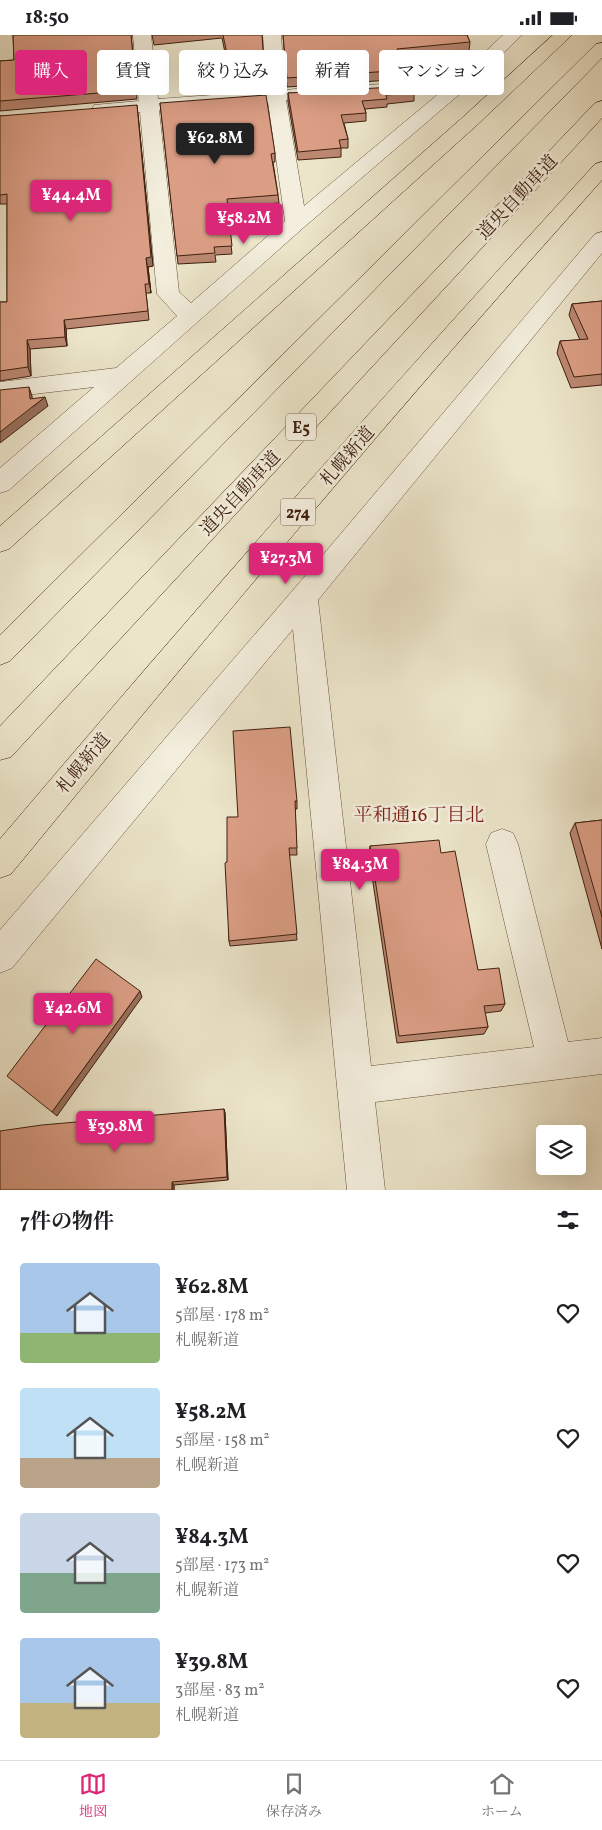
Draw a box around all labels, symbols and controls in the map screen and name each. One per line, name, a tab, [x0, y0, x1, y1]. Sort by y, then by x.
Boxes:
text: 18:50	[25, 5, 69, 31]
chip: 購入	[15, 50, 87, 95]
chip: 賃貸	[97, 50, 169, 95]
chip: 絞り込み	[179, 50, 287, 95]
chip: 新着	[297, 50, 369, 95]
chip: マンション	[379, 50, 504, 95]
pin: ¥62.8M	[174, 123, 256, 165]
text: ¥62.8M	[187, 128, 243, 150]
street label: 道央自動車道	[472, 150, 564, 246]
pin: ¥44.4M	[30, 179, 112, 222]
text: ¥44.4M	[41, 185, 101, 207]
pin: ¥58.2M	[203, 203, 285, 245]
text: ¥58.2M	[217, 208, 271, 230]
road number: E5	[286, 413, 316, 441]
street label: 札幌新道	[315, 422, 381, 492]
street label: 道央自動車道	[195, 446, 287, 542]
road number: 274	[280, 499, 316, 526]
pin: ¥27.3M	[245, 543, 327, 585]
text: ¥27.3M	[260, 548, 312, 570]
street label: 札幌新道	[51, 728, 117, 800]
district label: 平和通16丁目北	[354, 803, 485, 829]
pin: ¥84.3M	[319, 849, 401, 891]
text: ¥84.3M	[332, 854, 388, 876]
pin: ¥42.6M	[32, 993, 114, 1035]
text: ¥42.6M	[45, 998, 101, 1020]
pin: ¥39.8M	[74, 1111, 156, 1153]
text: ¥39.8M	[87, 1116, 143, 1138]
map controls	[536, 1125, 586, 1175]
button: layers	[536, 1125, 586, 1175]
icon: filters	[554, 1206, 582, 1234]
text: 7件の物件	[20, 1208, 114, 1237]
text: ¥62.8M	[175, 1273, 248, 1302]
icon: home	[60, 1283, 120, 1343]
icon: heart	[554, 1299, 582, 1327]
text: 5部屋 · 178 m²	[175, 1305, 269, 1327]
text: 札幌新道	[175, 1330, 239, 1352]
text: ¥58.2M	[175, 1398, 247, 1427]
icon: home	[60, 1408, 120, 1468]
icon: heart	[554, 1424, 582, 1452]
text: 5部屋 · 158 m²	[175, 1430, 270, 1452]
text: 札幌新道	[175, 1455, 239, 1477]
text: ¥84.3M	[175, 1523, 248, 1552]
icon: home	[60, 1533, 120, 1593]
icon: heart	[554, 1549, 582, 1577]
text: 5部屋 · 173 m²	[175, 1555, 269, 1577]
text: 札幌新道	[175, 1580, 239, 1602]
text: ¥39.8M	[175, 1648, 248, 1677]
icon: home	[60, 1658, 120, 1718]
icon: heart	[554, 1674, 582, 1702]
text: 3部屋 · 83 m²	[175, 1680, 264, 1702]
text: 札幌新道	[175, 1705, 239, 1727]
tab: 地図	[79, 1770, 107, 1822]
tab: 保存済み	[266, 1770, 322, 1822]
tab: ホーム	[481, 1770, 523, 1822]

